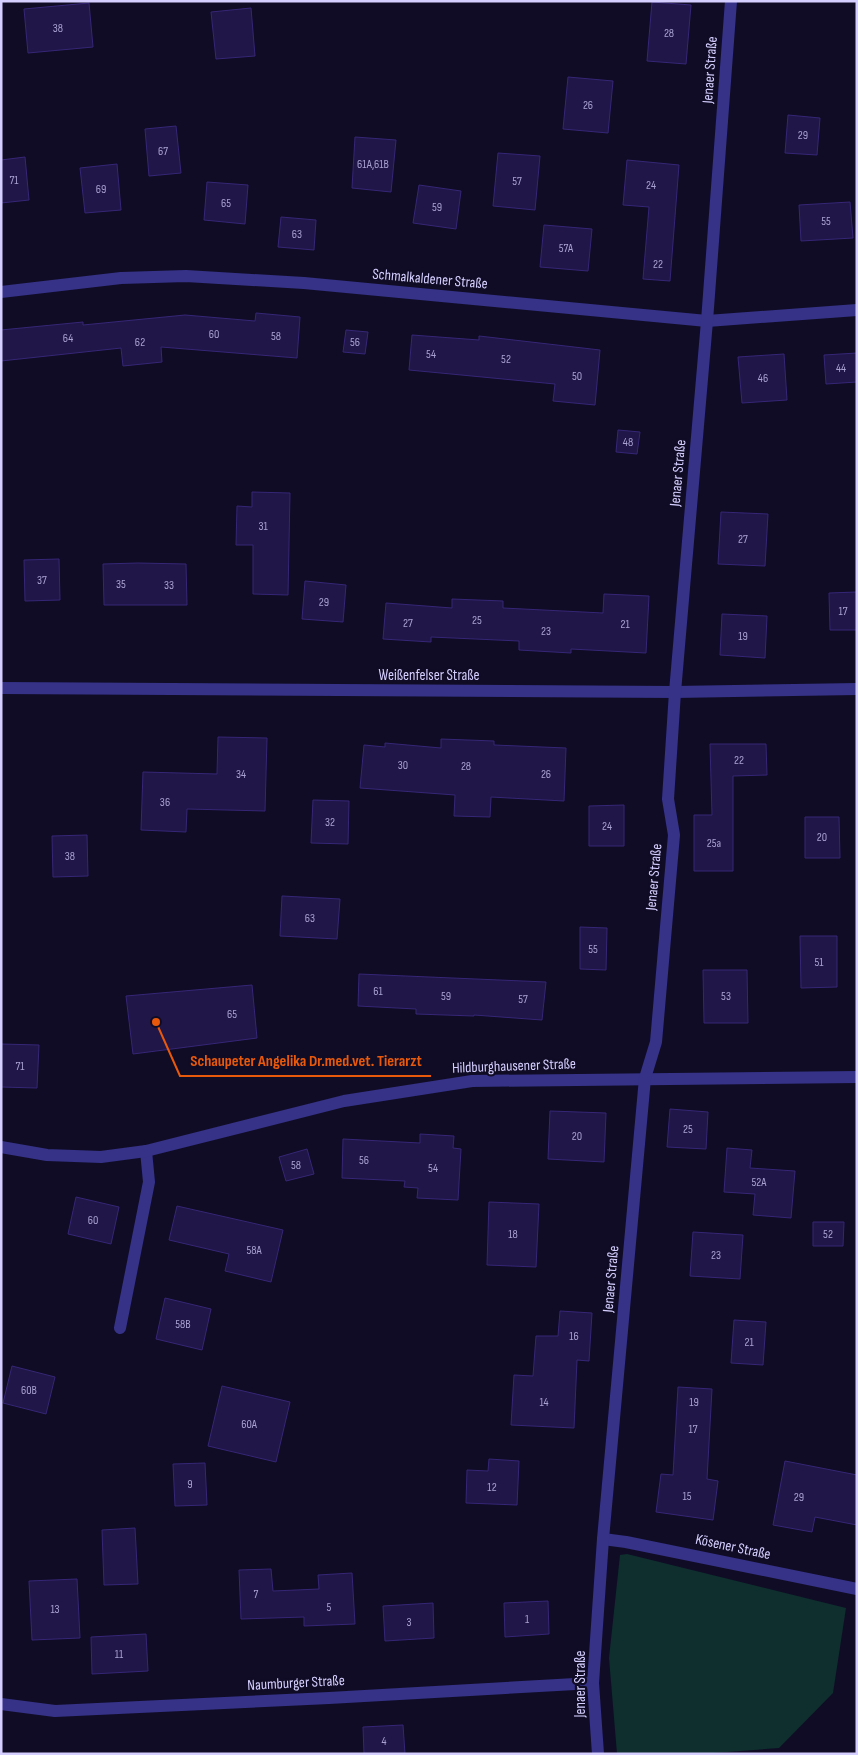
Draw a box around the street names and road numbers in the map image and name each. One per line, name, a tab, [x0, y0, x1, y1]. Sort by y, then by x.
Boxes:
street label: Jenaer Straße	[698, 36, 722, 105]
street label: Schmalkaldener Straße	[371, 264, 489, 294]
street label: Jenaer Straße	[666, 439, 690, 508]
street label: Weißenfelser Straße	[378, 666, 480, 685]
street label: Jenaer Straße	[642, 843, 666, 912]
street label: Hildburghausener Straße	[452, 1054, 576, 1078]
street label: Jenaer Straße	[599, 1245, 623, 1314]
street label: Kösener Straße	[694, 1530, 772, 1564]
street label: Jenaer Straße	[571, 1650, 590, 1719]
street label: Naumburger Straße	[247, 1671, 345, 1695]

